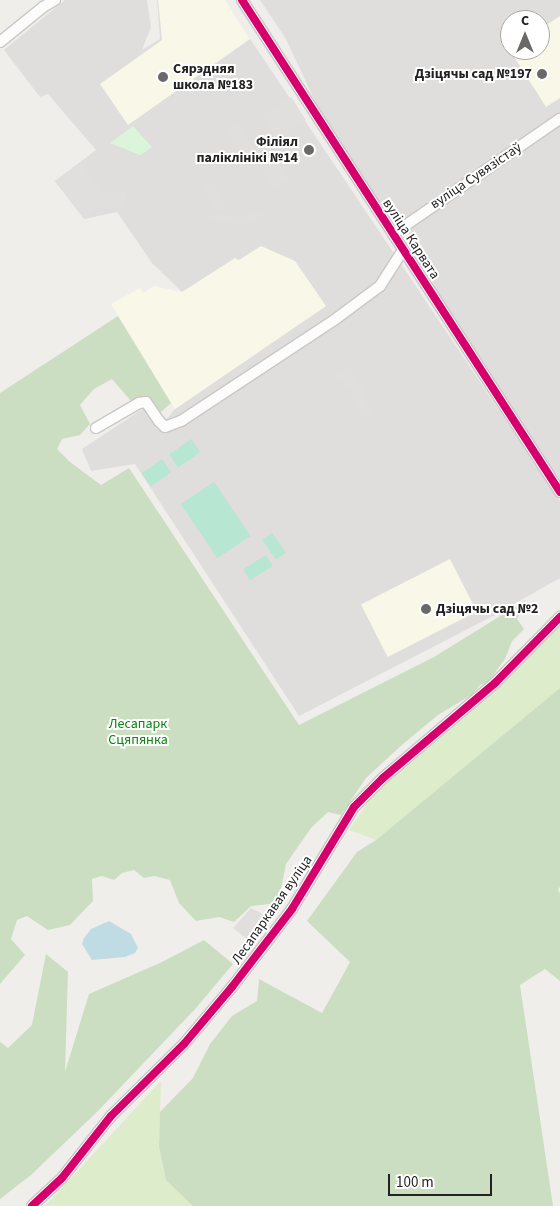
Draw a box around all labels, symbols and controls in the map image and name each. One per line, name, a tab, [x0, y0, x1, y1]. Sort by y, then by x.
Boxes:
north arrow	[500, 10, 550, 60]
text: С	[521, 11, 529, 31]
place label: Сярэдняя школа №183	[173, 61, 253, 94]
place label: Дзіцячы сад №197	[415, 66, 532, 82]
marker: Дзіцячы сад №197	[536, 68, 548, 80]
marker: Сярэдняя школа №183	[157, 71, 169, 83]
place label: Філіял паліклінікі №14	[196, 134, 298, 166]
street label: вуліца Сувязістаў	[427, 139, 525, 213]
marker: Філіял паліклінікі №14	[302, 143, 316, 157]
street label: вуліца Карвата	[379, 196, 443, 282]
place label: Дзіцячы сад №2	[436, 601, 538, 617]
marker: Дзіцячы сад №2	[420, 603, 432, 615]
park label: Лесапарк Сцяпянка	[108, 716, 168, 749]
street label: Лесапаркавая вуліца	[228, 852, 316, 968]
scale bar	[390, 1164, 494, 1196]
text: 100 m	[396, 1172, 434, 1193]

